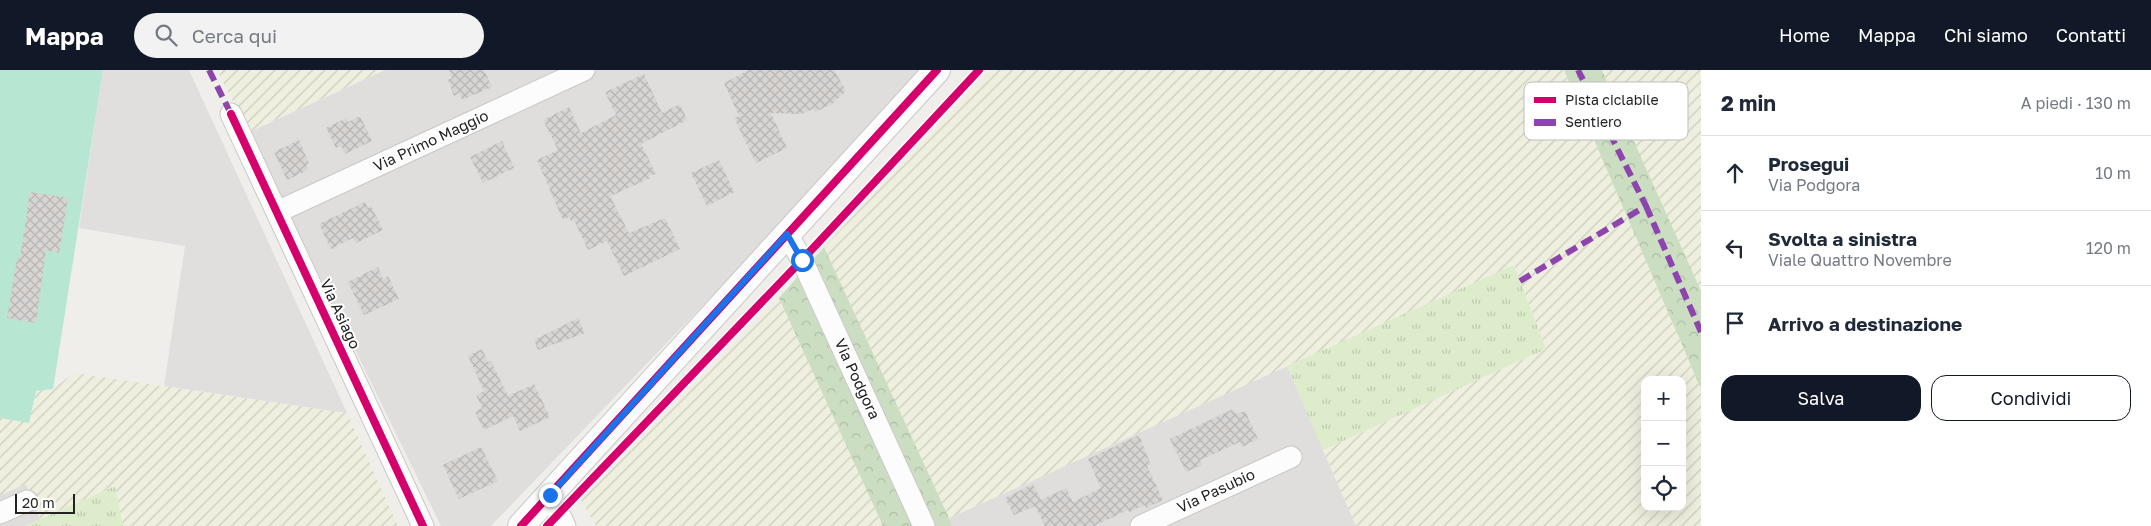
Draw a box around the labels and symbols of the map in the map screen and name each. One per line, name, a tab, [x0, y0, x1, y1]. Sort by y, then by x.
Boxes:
legend	[1524, 82, 1688, 140]
text: Pista ciclabile	[1565, 91, 1659, 108]
street label: Via Primo Maggio	[370, 106, 491, 175]
text: Sentiero	[1565, 113, 1622, 130]
route start	[791, 249, 814, 272]
street label: Via Asiago	[317, 276, 365, 351]
street label: Via Podgora	[831, 336, 884, 422]
street label: Via Pasubio	[1174, 464, 1257, 516]
route end	[539, 484, 562, 507]
scale bar	[15, 491, 75, 514]

